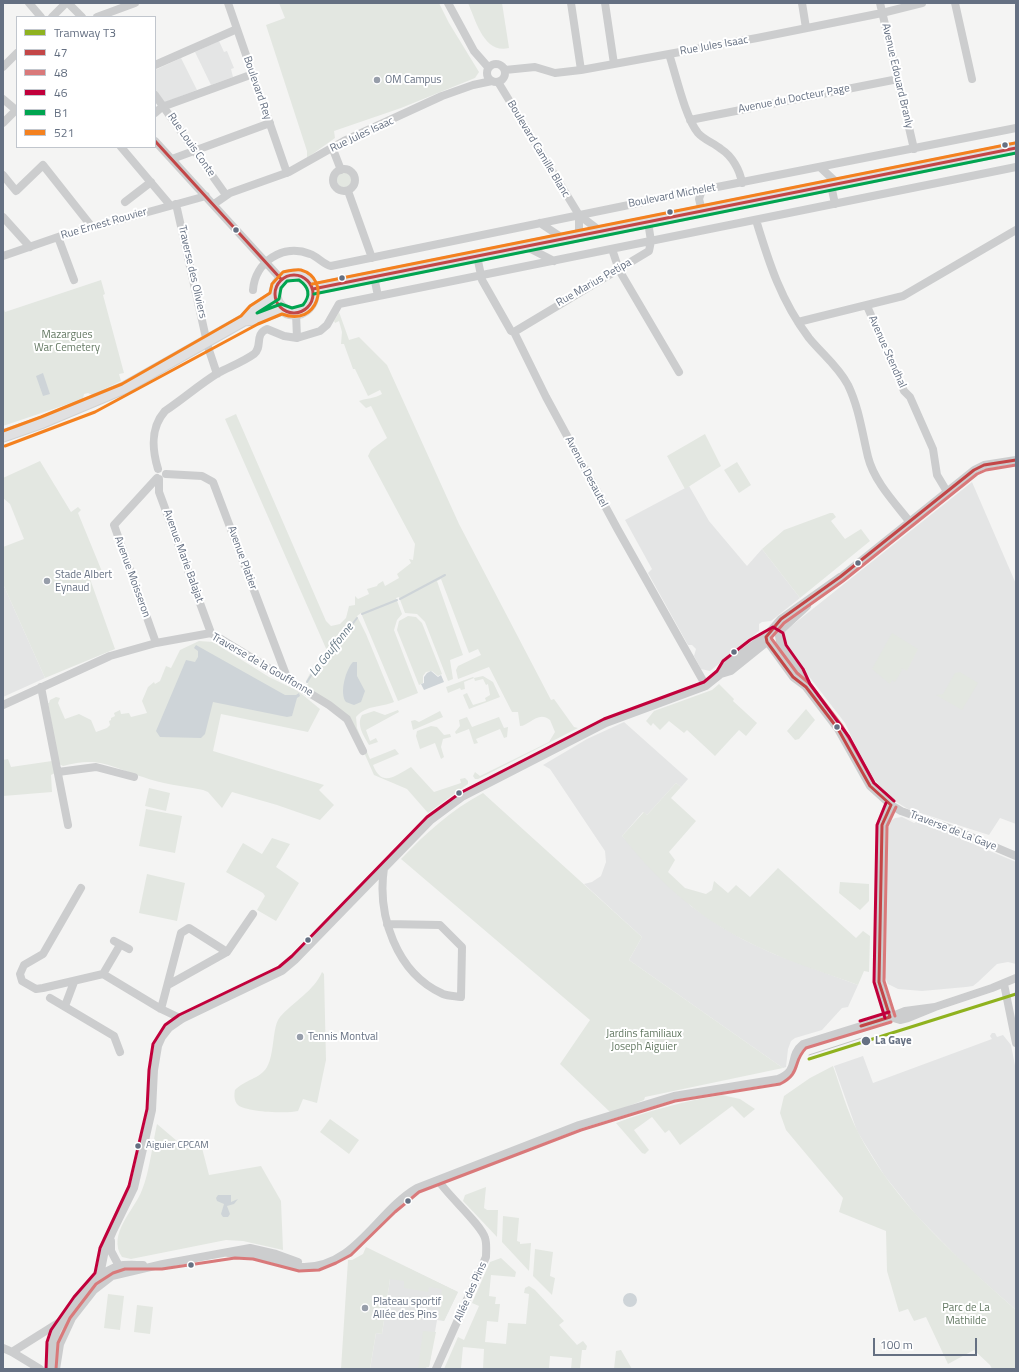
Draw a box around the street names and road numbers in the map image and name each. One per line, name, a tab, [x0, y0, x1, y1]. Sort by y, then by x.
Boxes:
street label: Avenue Edouard Branly	[878, 22, 916, 130]
street label: Rue Jules Isaac	[679, 34, 749, 58]
street label: Boulevard Rey	[240, 54, 274, 122]
street label: Avenue du Docteur Page	[737, 82, 851, 116]
street label: Boulevard Camille Blanc	[504, 98, 572, 200]
street label: Rue Louis Conte	[164, 111, 218, 179]
street label: Rue Jules Isaac	[328, 114, 396, 156]
street label: Boulevard Michelet	[627, 181, 717, 211]
street label: Rue Ernest Rouvier	[60, 205, 148, 243]
street label: Traverse des Oliviers	[175, 224, 209, 320]
street label: Rue Marius Petipa	[554, 256, 634, 310]
street label: Avenue Stendhal	[865, 314, 909, 390]
street label: Avenue Desautel	[562, 435, 610, 509]
street label: Avenue Marie Balajat	[160, 508, 206, 604]
street label: Avenue Platier	[224, 524, 260, 592]
street label: Avenue Moisseron	[111, 535, 153, 619]
street label: Traverse de la Gouffonne	[209, 631, 315, 699]
street label: Traverse de La Gaye	[908, 808, 998, 854]
street label: Allée des Pins	[452, 1260, 490, 1324]

